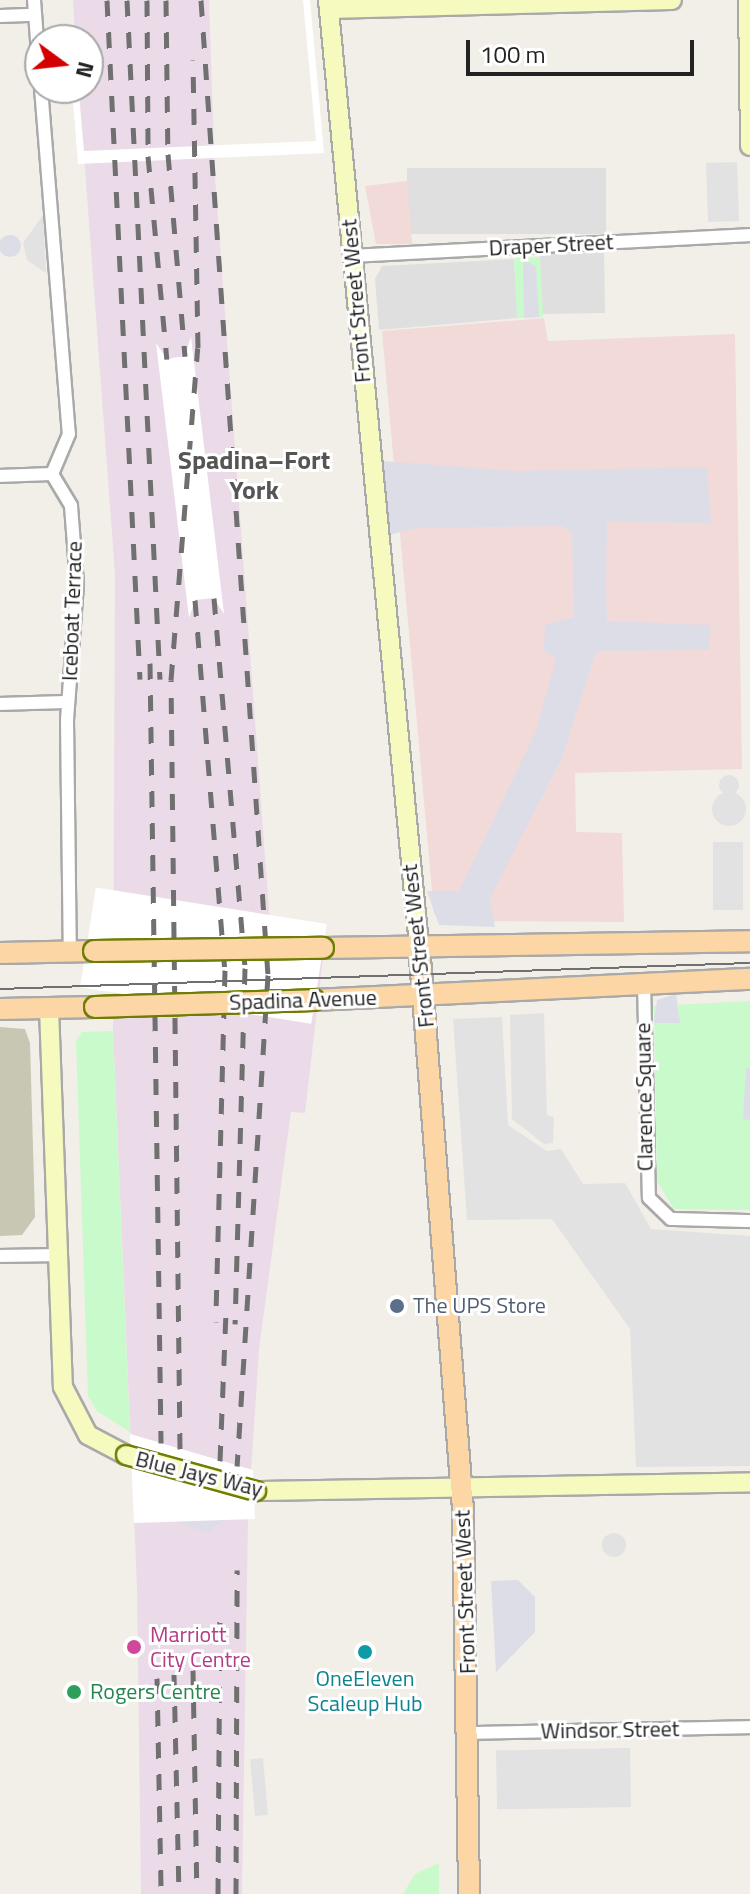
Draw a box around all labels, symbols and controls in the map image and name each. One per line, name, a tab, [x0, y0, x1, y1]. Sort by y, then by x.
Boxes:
north arrow	[24, 24, 104, 104]
scale bar	[470, 24, 698, 74]
text: 100 m	[480, 36, 546, 72]
text: N	[67, 58, 104, 81]
street label: Front Street West	[336, 218, 376, 384]
street label: Draper Street	[488, 229, 614, 261]
district label: Spadina–Fort York	[178, 444, 330, 506]
street label: Iceboat Terrace	[56, 541, 88, 681]
street label: Front Street West	[396, 863, 440, 1029]
street label: Spadina Avenue	[229, 984, 377, 1016]
street label: Clarence Square	[630, 1023, 658, 1171]
place label: The UPS Store	[413, 1293, 546, 1319]
marker: The UPS Store	[388, 1297, 406, 1315]
street label: Blue Jays Way	[133, 1445, 265, 1503]
street label: Front Street West	[449, 1510, 481, 1674]
place label: Marriott City Centre	[150, 1621, 251, 1672]
marker: Marriott City Centre	[125, 1638, 143, 1656]
marker: OneEleven Scaleup Hub	[356, 1643, 374, 1661]
place label: OneEleven Scaleup Hub	[308, 1665, 422, 1716]
place label: Rogers Centre	[90, 1679, 221, 1705]
marker: Rogers Centre	[65, 1683, 83, 1701]
street label: Windsor Street	[540, 1716, 680, 1744]

